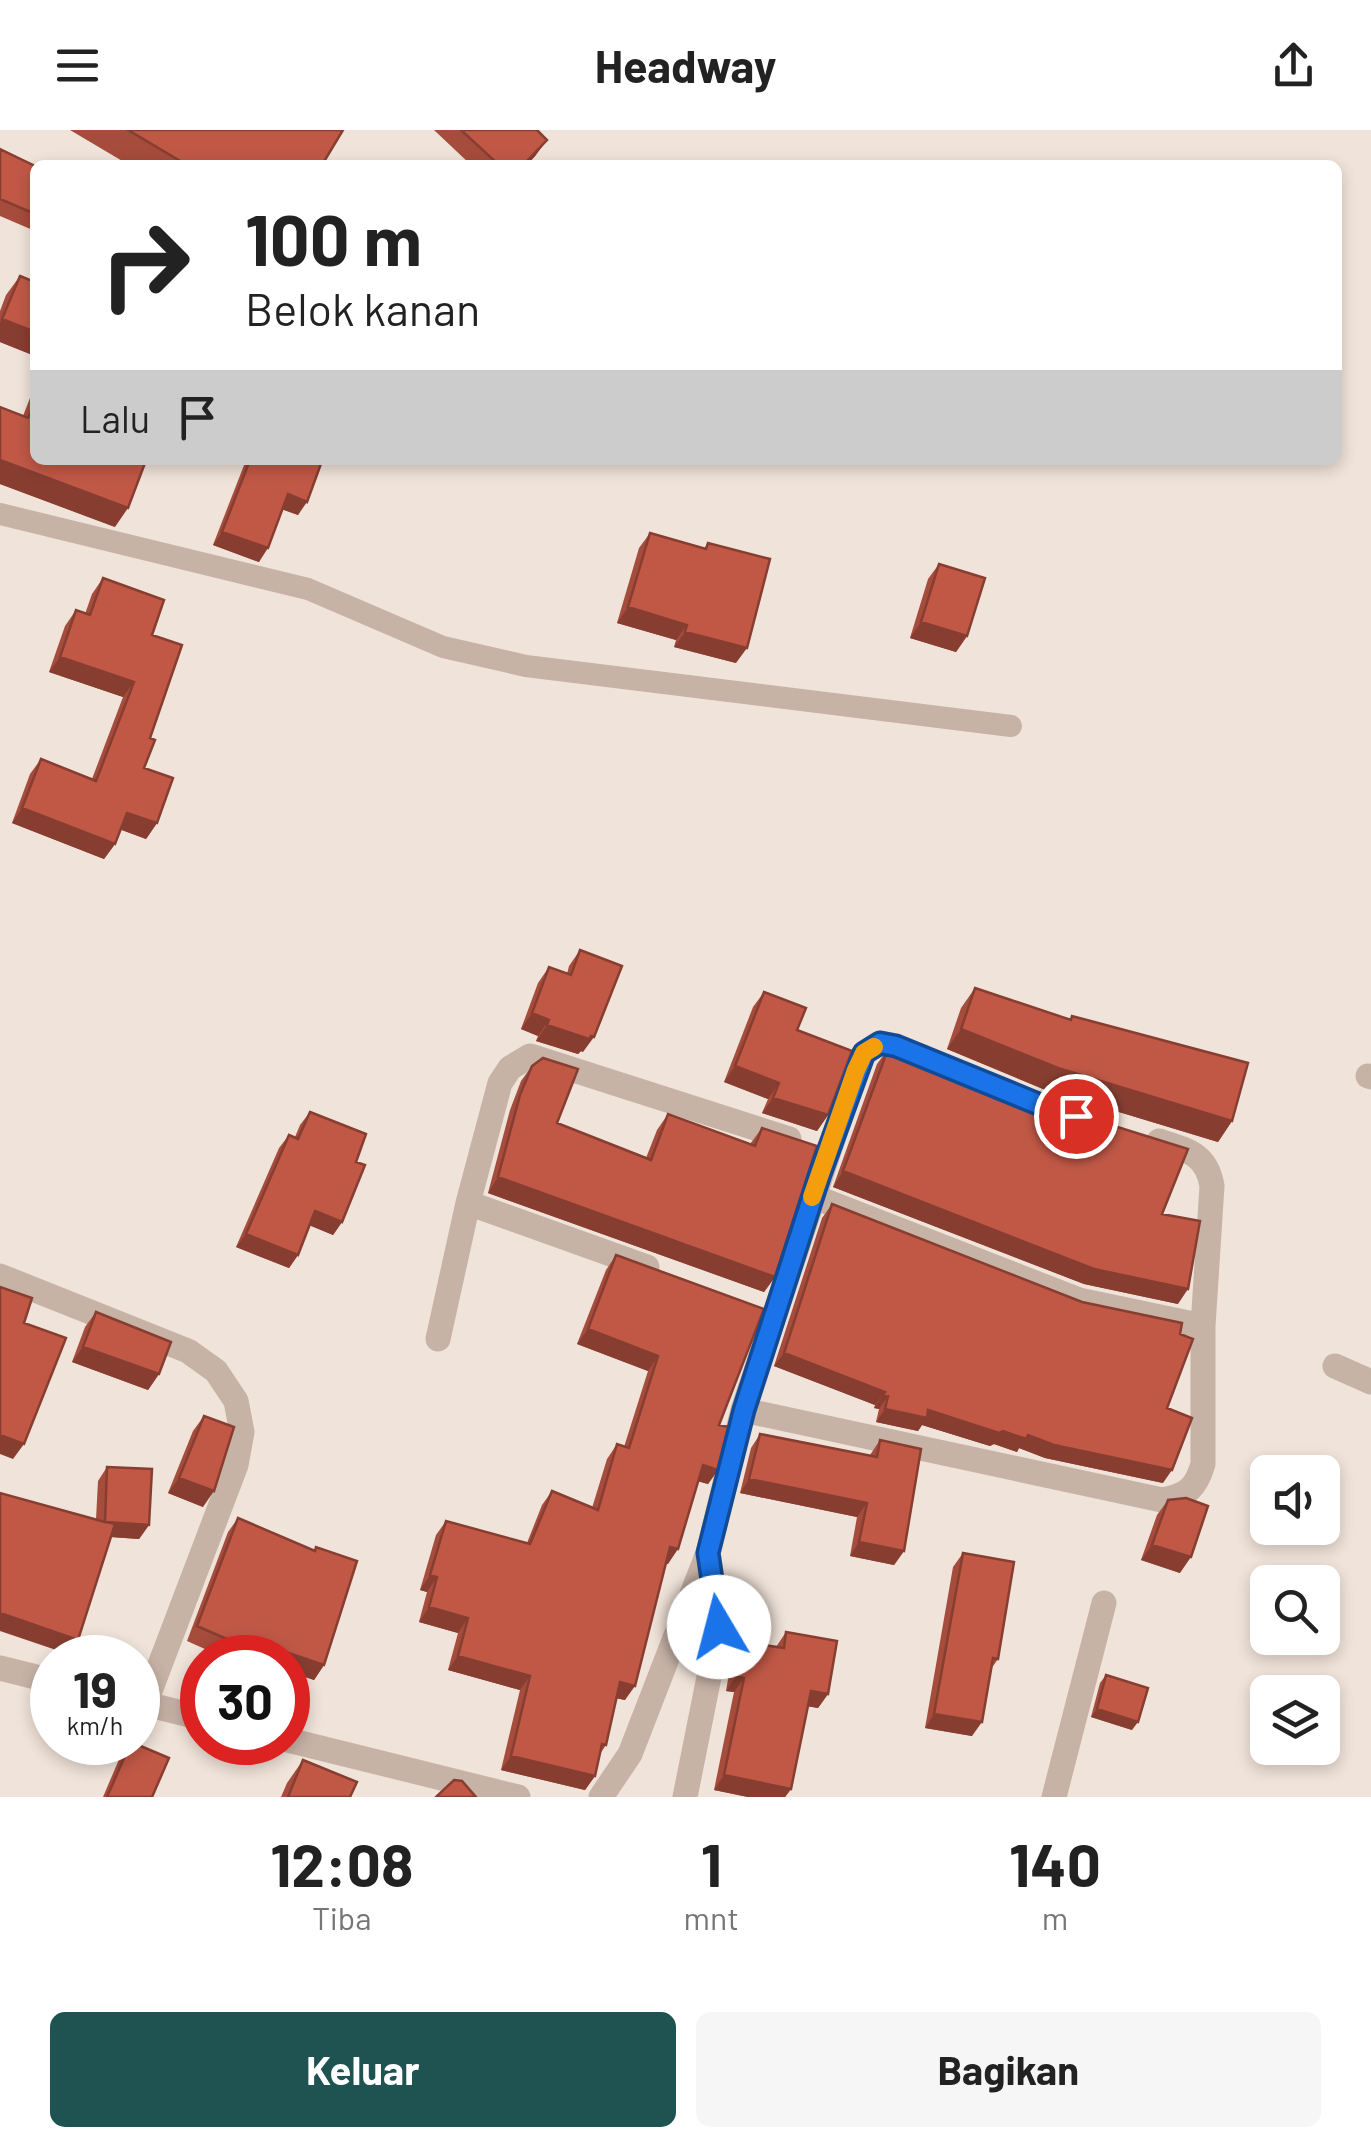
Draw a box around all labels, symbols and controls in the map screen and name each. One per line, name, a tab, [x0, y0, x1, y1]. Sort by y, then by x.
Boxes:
icon: menu	[50, 38, 105, 93]
text: Headway	[595, 38, 776, 92]
icon: share	[1266, 38, 1321, 93]
text: 100 m	[245, 196, 422, 280]
icon: right	[80, 200, 210, 330]
text: Belok kanan	[245, 281, 480, 335]
icon: arrive	[170, 390, 225, 445]
text: Lalu	[80, 395, 150, 441]
pin	[1034, 1074, 1119, 1159]
icon: arrive	[1049, 1089, 1104, 1144]
map controls	[1250, 1455, 1340, 1765]
button: sound	[1250, 1455, 1340, 1545]
button: search	[1250, 1565, 1340, 1655]
position arrow	[667, 1575, 771, 1679]
speed limit sign: 30	[180, 1635, 310, 1765]
text: 19	[73, 1658, 117, 1718]
button: layers	[1250, 1675, 1340, 1765]
text: km/h	[67, 1710, 123, 1740]
text: 12:08	[270, 1827, 413, 1899]
text: 1	[701, 1827, 722, 1899]
text: 140	[1009, 1827, 1101, 1899]
text: Tiba	[312, 1898, 372, 1936]
text: mnt	[684, 1898, 739, 1936]
text: m	[1042, 1898, 1068, 1936]
button: Keluar	[50, 2012, 676, 2127]
button: Bagikan	[696, 2012, 1321, 2127]

